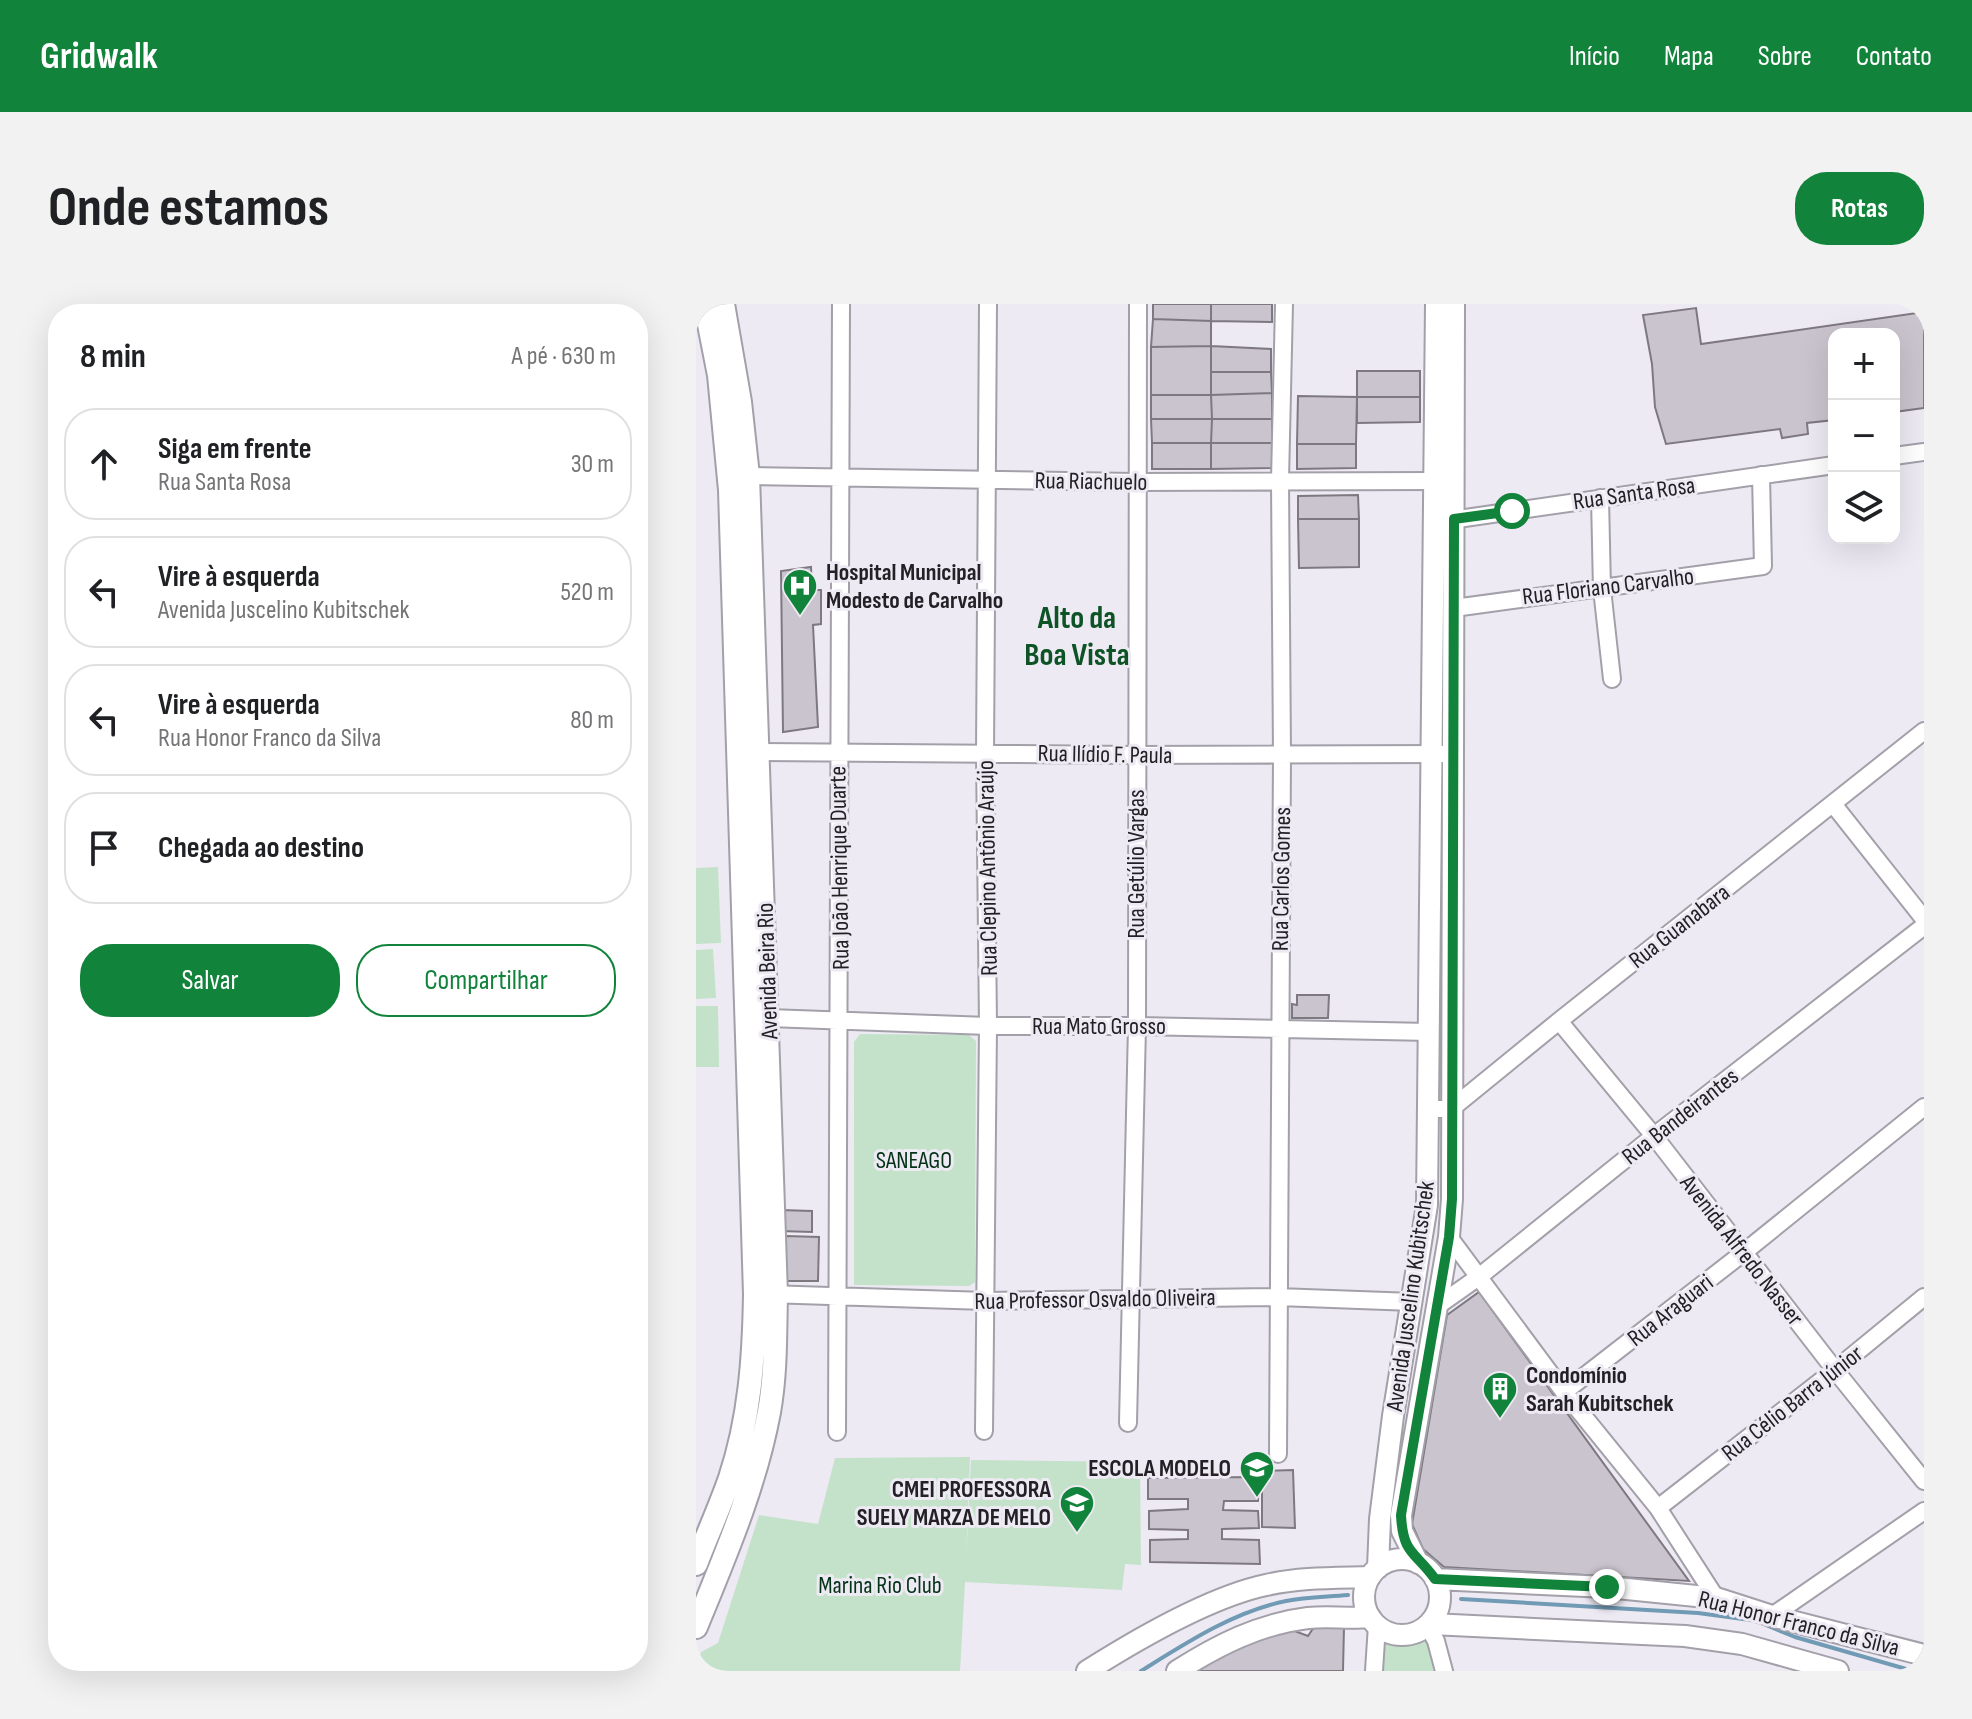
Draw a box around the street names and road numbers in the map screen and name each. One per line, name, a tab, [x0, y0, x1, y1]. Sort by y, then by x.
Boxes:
street label: Rua Riachuelo	[1034, 466, 1148, 497]
street label: Rua Santa Rosa	[1571, 471, 1697, 516]
street label: Rua Floriano Carvalho	[1521, 562, 1696, 611]
street label: Rua Ilídio F. Paula	[1037, 739, 1173, 770]
street label: Rua Clepino Antônio Araújo	[971, 760, 1004, 976]
street label: Rua João Henrique Duarte	[823, 766, 856, 970]
street label: Rua Getúlio Vargas	[1122, 790, 1151, 939]
street label: Rua Carlos Gomes	[1266, 807, 1297, 951]
street label: Rua Guanabara	[1623, 878, 1735, 975]
street label: Avenida Beira Rio	[751, 902, 784, 1041]
street label: Rua Mato Grosso	[1032, 1012, 1166, 1041]
street label: Rua Bandeirantes	[1616, 1062, 1744, 1171]
street label: Avenida Alfredo Nasser	[1673, 1168, 1810, 1332]
street label: Avenida Juscelino Kubitschek	[1380, 1179, 1441, 1414]
street label: Rua Araguari	[1622, 1268, 1719, 1353]
street label: Rua Professor Osvaldo Oliveira	[974, 1283, 1216, 1316]
street label: Rua Célio Barra Júnior	[1716, 1339, 1869, 1468]
street label: Rua Honor Franco da Silva	[1695, 1584, 1902, 1662]

